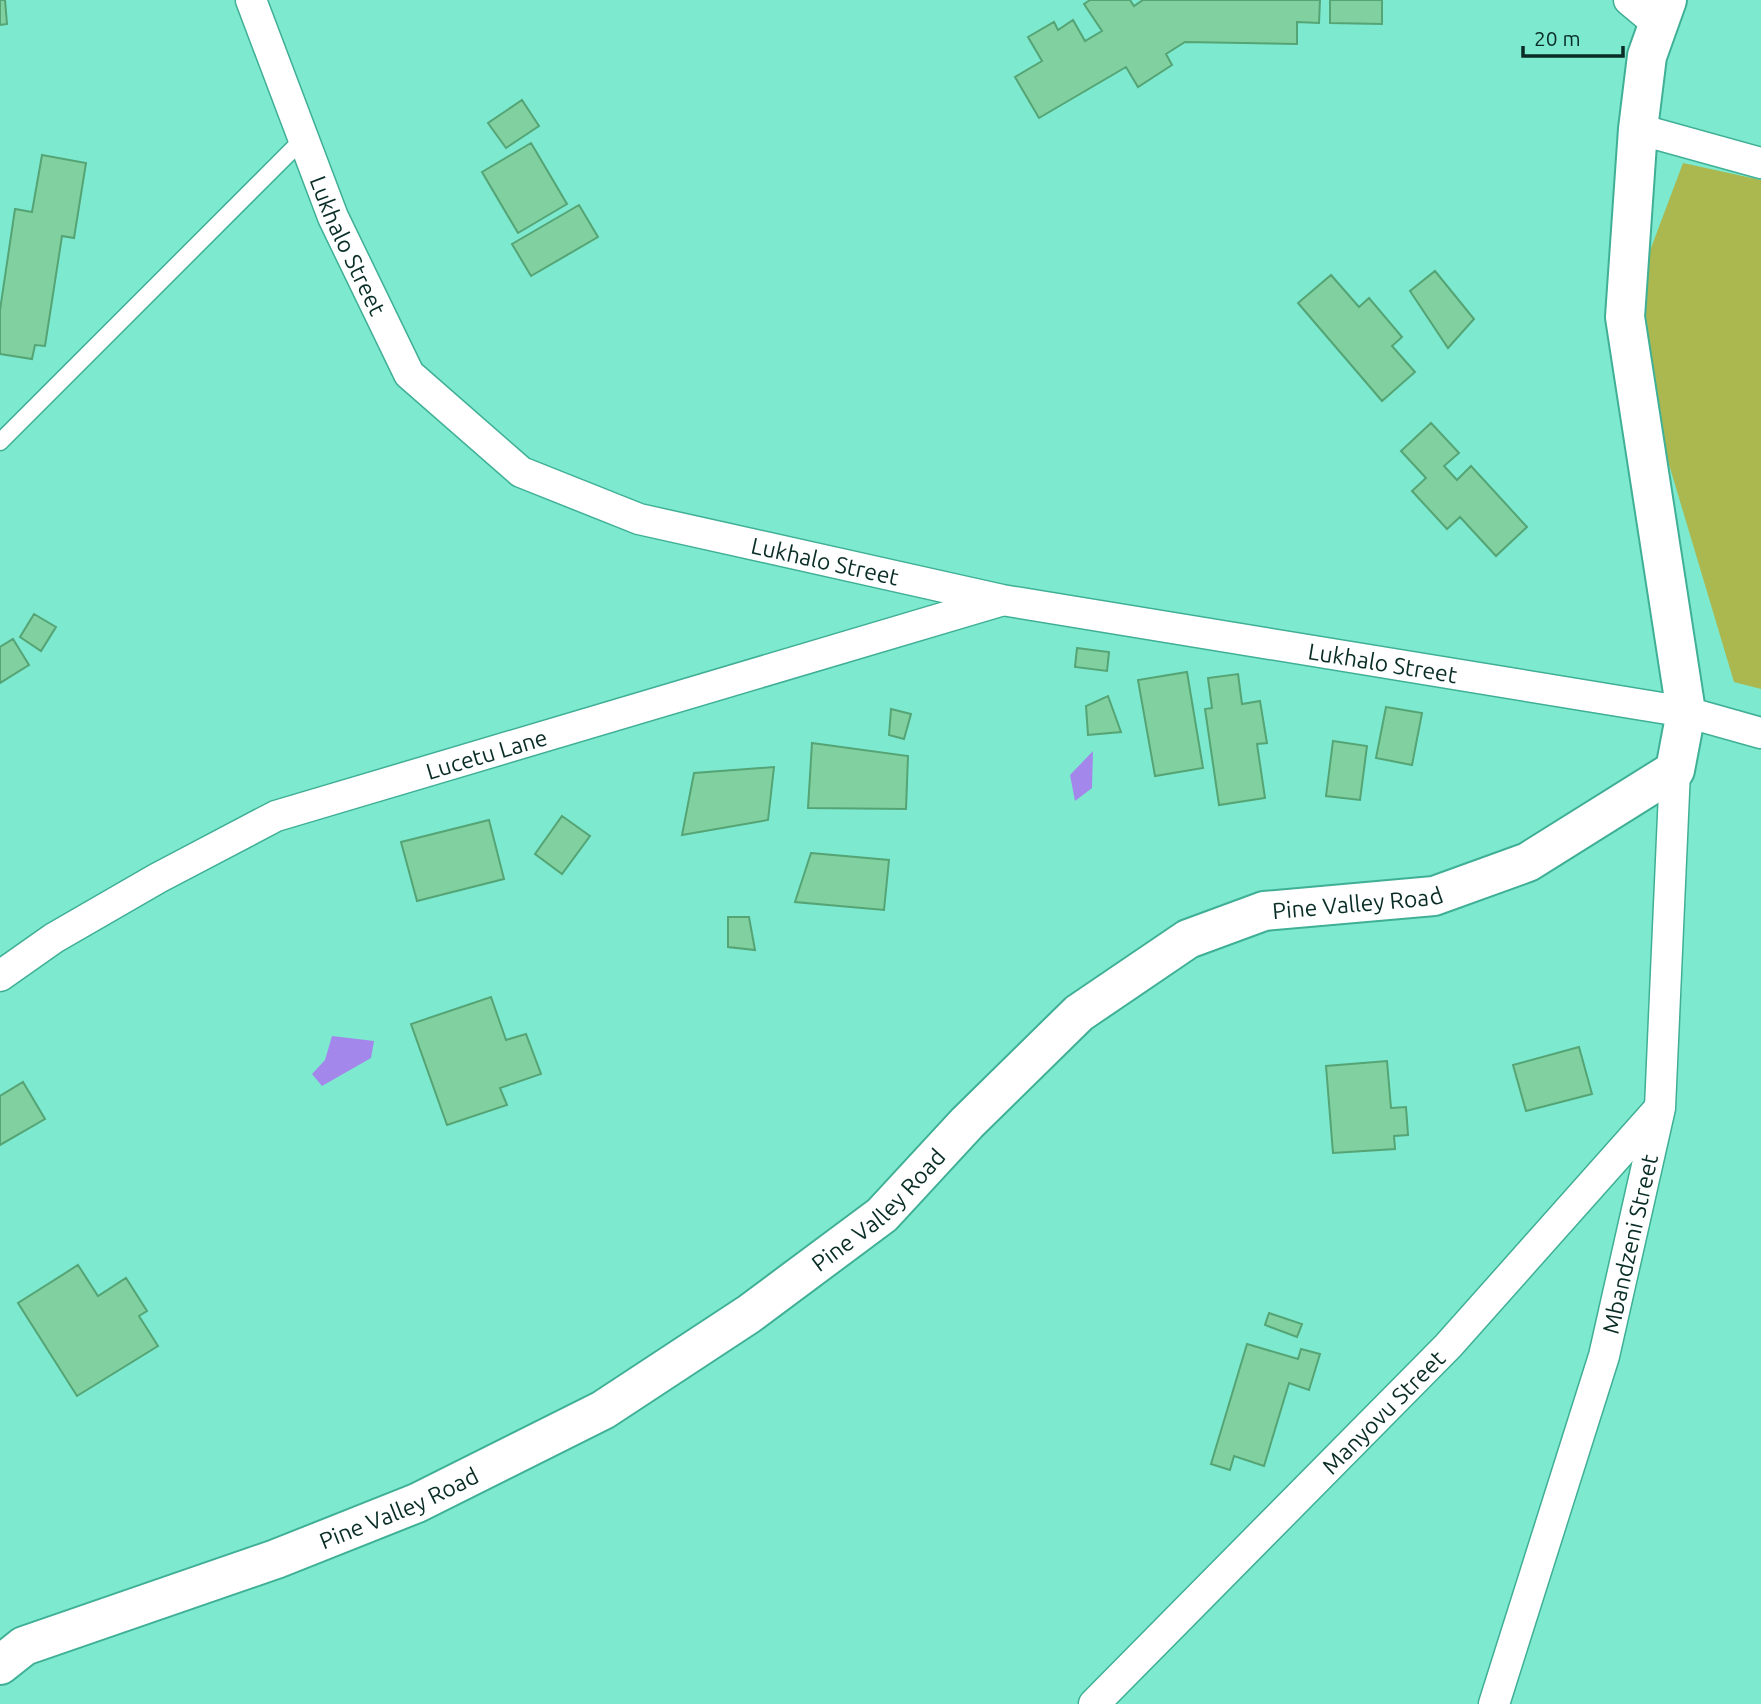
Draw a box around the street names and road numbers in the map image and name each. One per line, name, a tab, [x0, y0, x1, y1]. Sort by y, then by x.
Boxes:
street label: Lukhalo Street	[306, 172, 391, 319]
street label: Lukhalo Street	[749, 532, 901, 589]
street label: Lukhalo Street	[1306, 638, 1459, 687]
street label: Lucetu Lane	[423, 724, 550, 783]
street label: Pine Valley Road	[1271, 881, 1446, 923]
street label: Pine Valley Road	[807, 1143, 950, 1276]
street label: Mbandzeni Street	[1597, 1152, 1662, 1336]
street label: Manyovu Street	[1317, 1345, 1449, 1479]
street label: Pine Valley Road	[315, 1462, 482, 1553]

